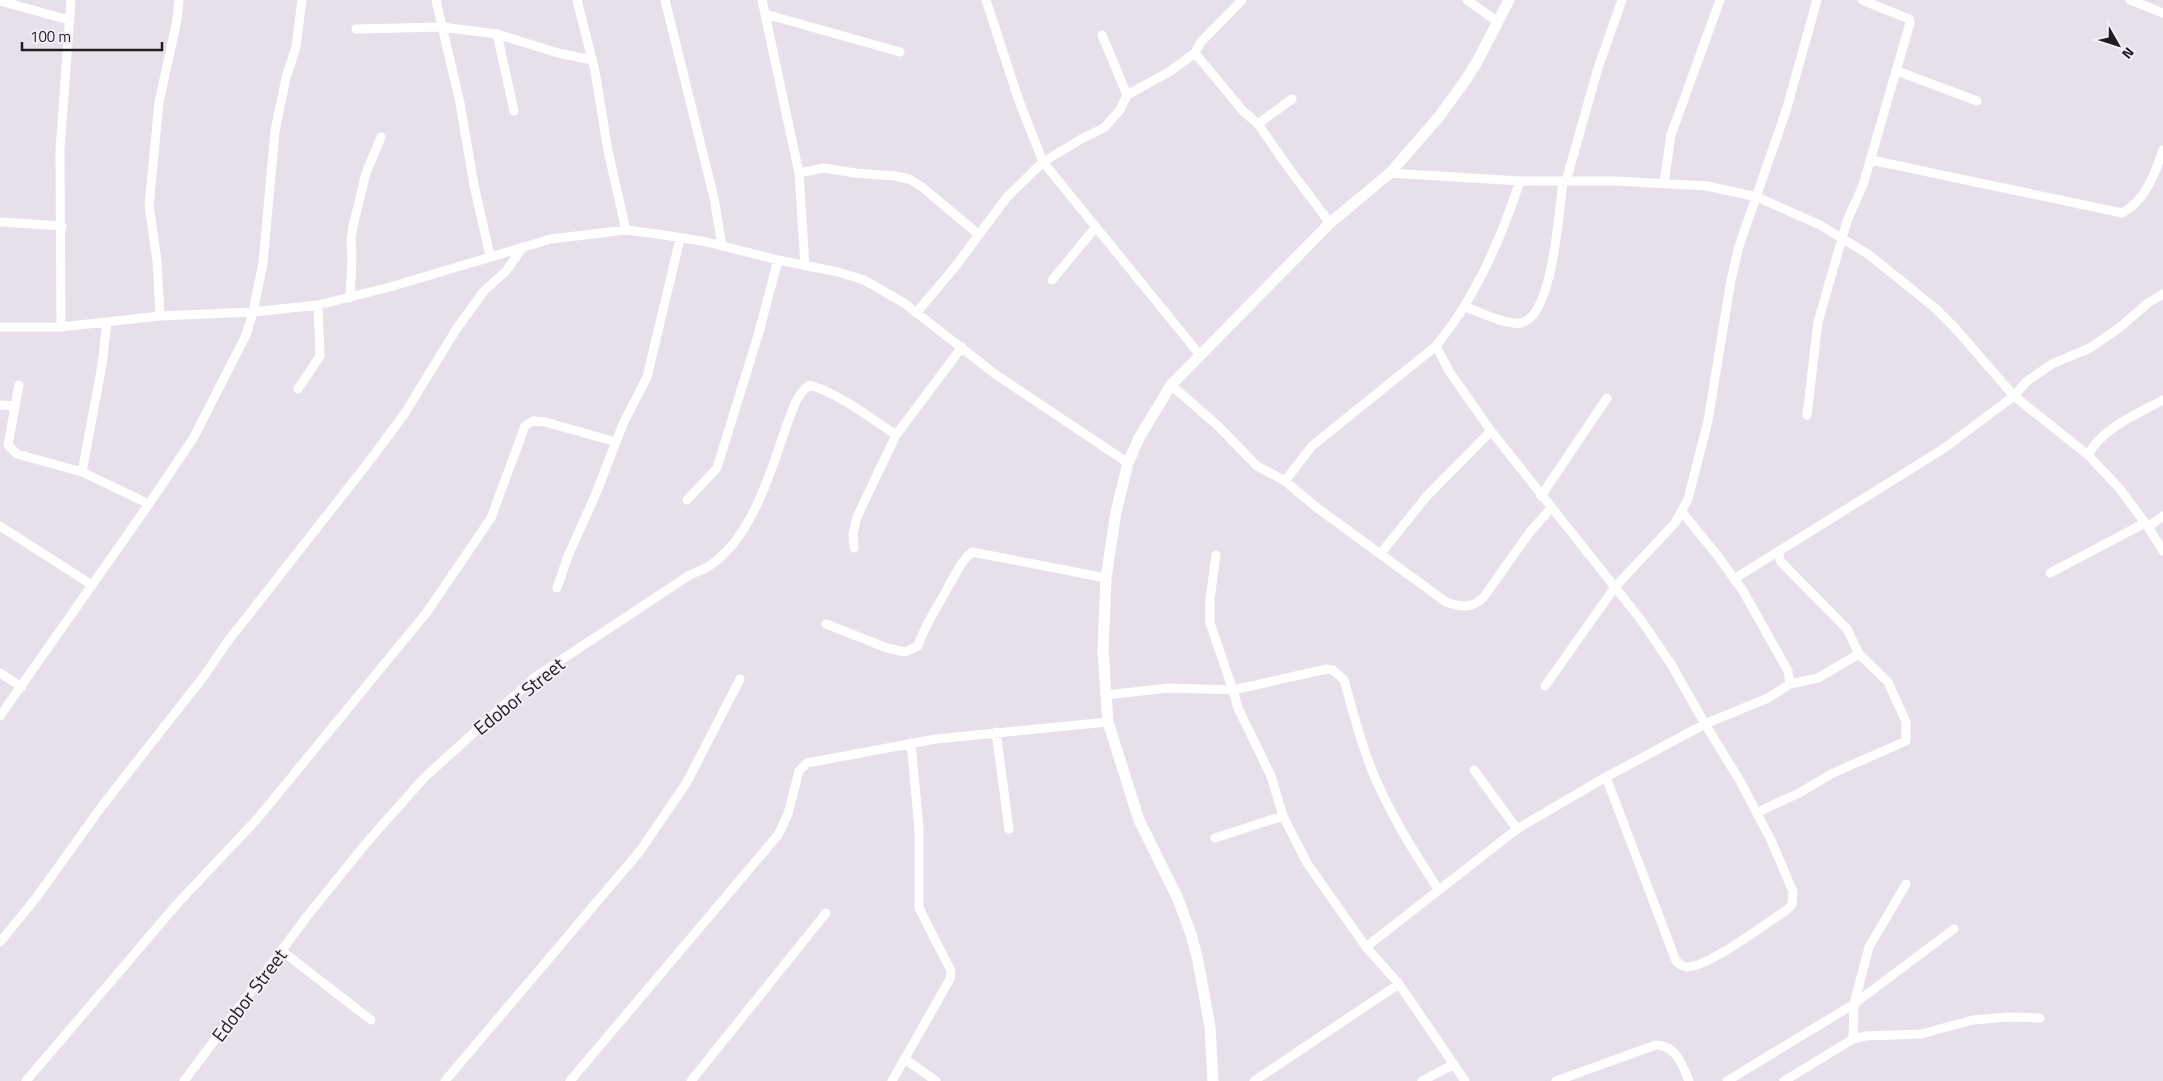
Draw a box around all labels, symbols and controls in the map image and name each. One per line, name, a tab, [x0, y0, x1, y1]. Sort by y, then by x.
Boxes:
scale bar	[22, 20, 162, 52]
north arrow	[2093, 20, 2143, 70]
text: 100 m	[30, 25, 71, 48]
text: N	[2117, 43, 2140, 64]
street label: Edobor Street	[467, 649, 571, 742]
street label: Edobor Street	[204, 942, 294, 1047]

